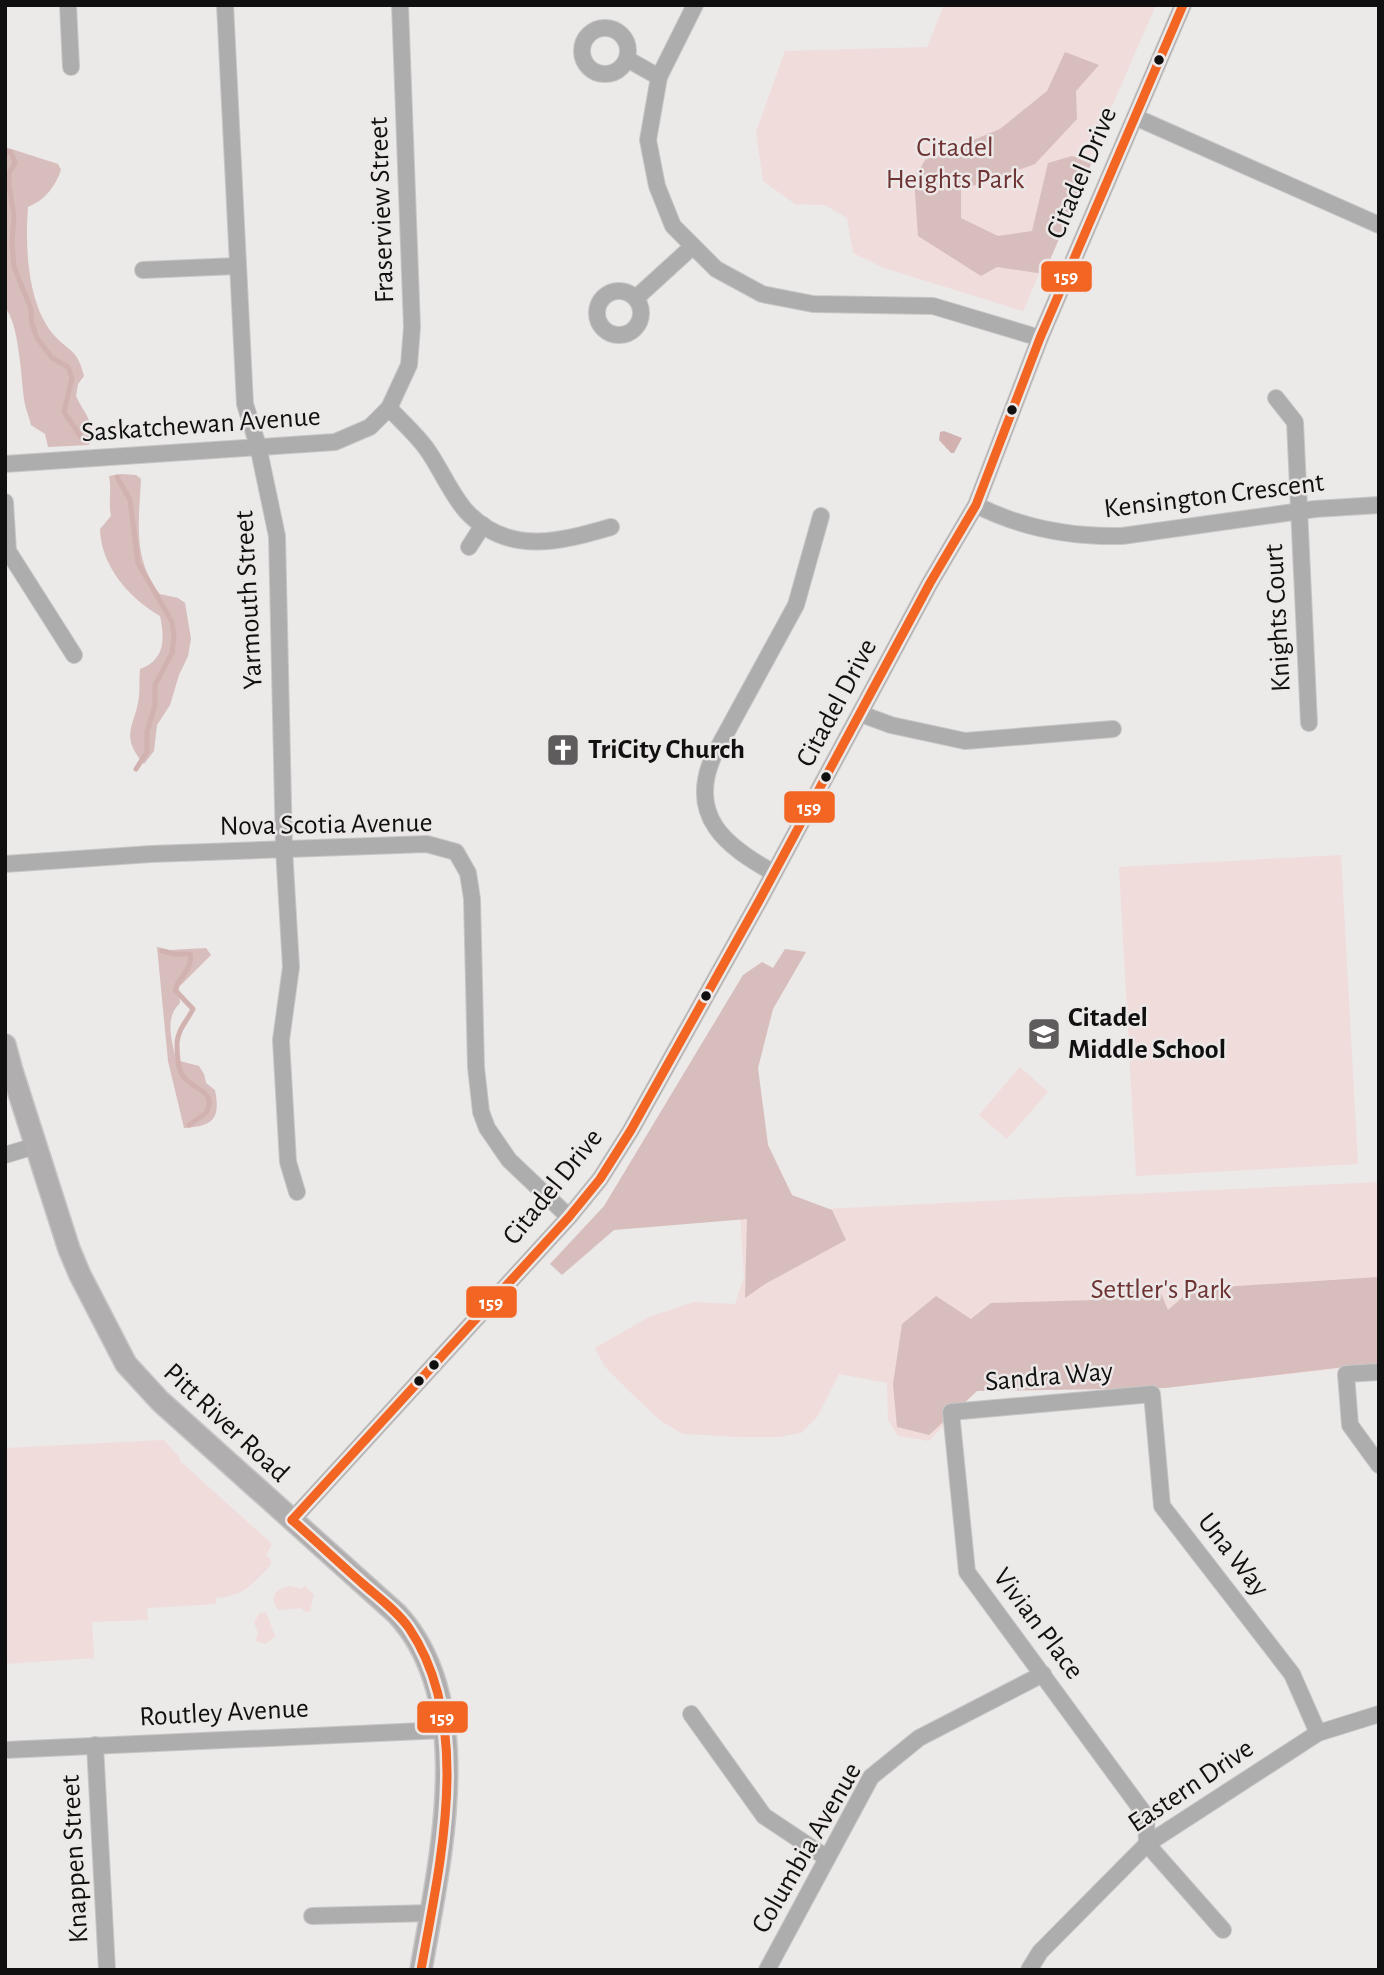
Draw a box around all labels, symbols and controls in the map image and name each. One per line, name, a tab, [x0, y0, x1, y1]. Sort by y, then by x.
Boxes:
unlabelled marker	[1152, 53, 1166, 67]
street label: Citadel Drive	[1042, 103, 1122, 243]
street label: Fraserview Street	[365, 116, 399, 304]
park label: Citadel Heights Park	[886, 134, 1025, 194]
line badge: 159	[1040, 260, 1093, 293]
text: 159	[1054, 268, 1078, 287]
street label: Saskatchewan Avenue	[80, 403, 322, 447]
unlabelled marker	[1005, 403, 1019, 417]
street label: Kensington Crescent	[1102, 469, 1326, 523]
street label: Yarmouth Street	[230, 510, 268, 690]
street label: Knights Court	[1260, 543, 1296, 693]
street label: Citadel Drive	[792, 634, 882, 772]
church icon: TriCity Church	[544, 731, 582, 769]
place label: TriCity Church	[588, 736, 745, 764]
unlabelled marker	[819, 770, 833, 784]
line badge: 159	[783, 790, 836, 824]
text: 159	[797, 799, 821, 818]
street label: Nova Scotia Avenue	[219, 809, 433, 841]
unlabelled marker	[699, 989, 713, 1003]
place label: Citadel Middle School	[1068, 1004, 1226, 1064]
school or university icon: Citadel Middle School	[1025, 1015, 1063, 1053]
street label: Citadel Drive	[498, 1124, 608, 1250]
park label: Settler's Park	[1091, 1276, 1232, 1304]
line badge: 159	[465, 1285, 518, 1319]
text: 159	[479, 1294, 503, 1313]
street label: Sandra Way	[984, 1357, 1114, 1397]
street label: Pitt River Road	[158, 1358, 294, 1488]
unlabelled marker	[427, 1358, 441, 1372]
unlabelled marker	[412, 1374, 426, 1388]
street label: Una Way	[1192, 1508, 1274, 1602]
street label: Vivian Place	[987, 1563, 1089, 1685]
street label: Routley Avenue	[139, 1695, 309, 1731]
line badge: 159	[416, 1700, 469, 1734]
text: 159	[430, 1709, 454, 1728]
street label: Eastern Drive	[1123, 1734, 1259, 1838]
street label: Columbia Avenue	[747, 1758, 867, 1938]
street label: Knappen Street	[57, 1774, 93, 1944]

